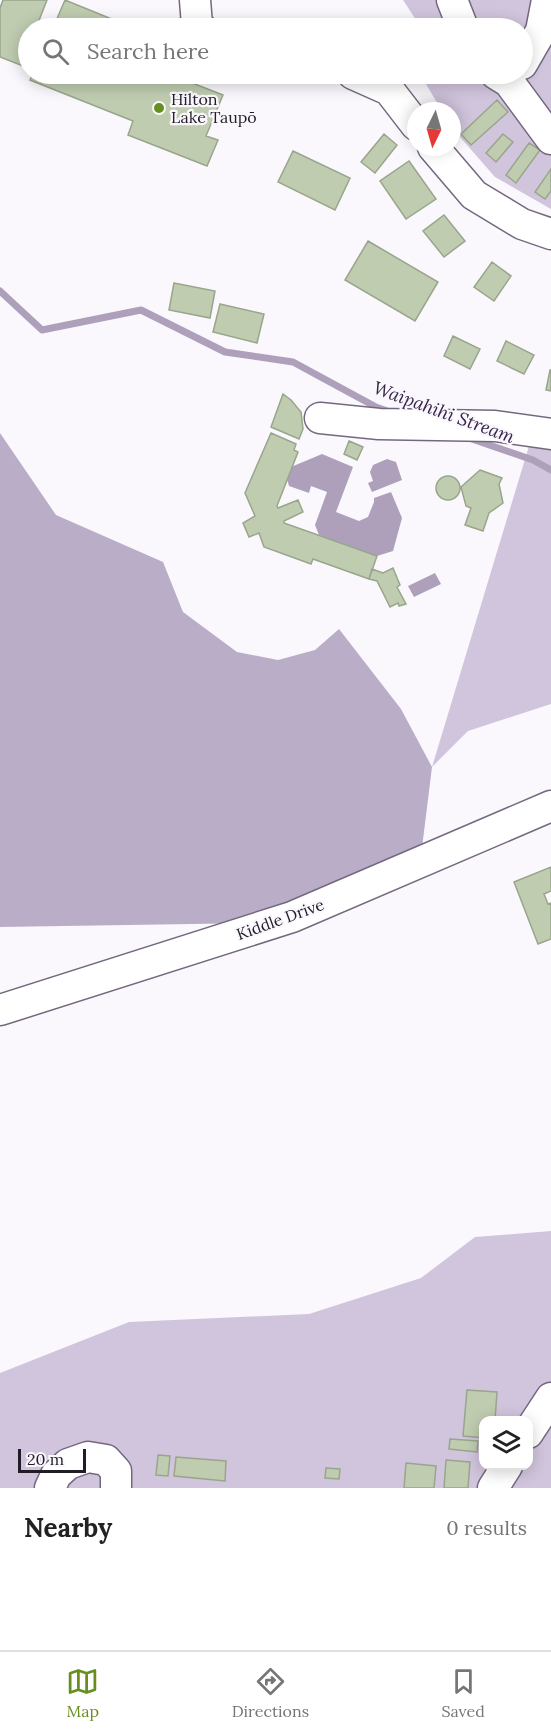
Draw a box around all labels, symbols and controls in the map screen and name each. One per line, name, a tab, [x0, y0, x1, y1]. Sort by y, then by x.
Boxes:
search box	[18, 18, 533, 84]
icon: search	[39, 35, 72, 68]
text: Search here	[87, 37, 209, 65]
place label: Hilton Lake Taupō	[171, 89, 257, 127]
marker: Hilton Lake Taupō	[152, 101, 166, 115]
north arrow	[407, 102, 461, 156]
water label: Waipahihi Stream	[370, 376, 518, 448]
street label: Kiddle Drive	[233, 894, 327, 944]
map controls	[479, 1416, 533, 1470]
button: layers	[479, 1416, 533, 1470]
scale bar	[18, 1446, 86, 1474]
text: 20 m	[27, 1449, 64, 1469]
text: Nearby	[24, 1511, 112, 1544]
text: 0 results	[446, 1515, 527, 1540]
tab: Map	[66, 1665, 99, 1721]
tab: Directions	[232, 1665, 309, 1721]
tab: Saved	[441, 1665, 485, 1721]

